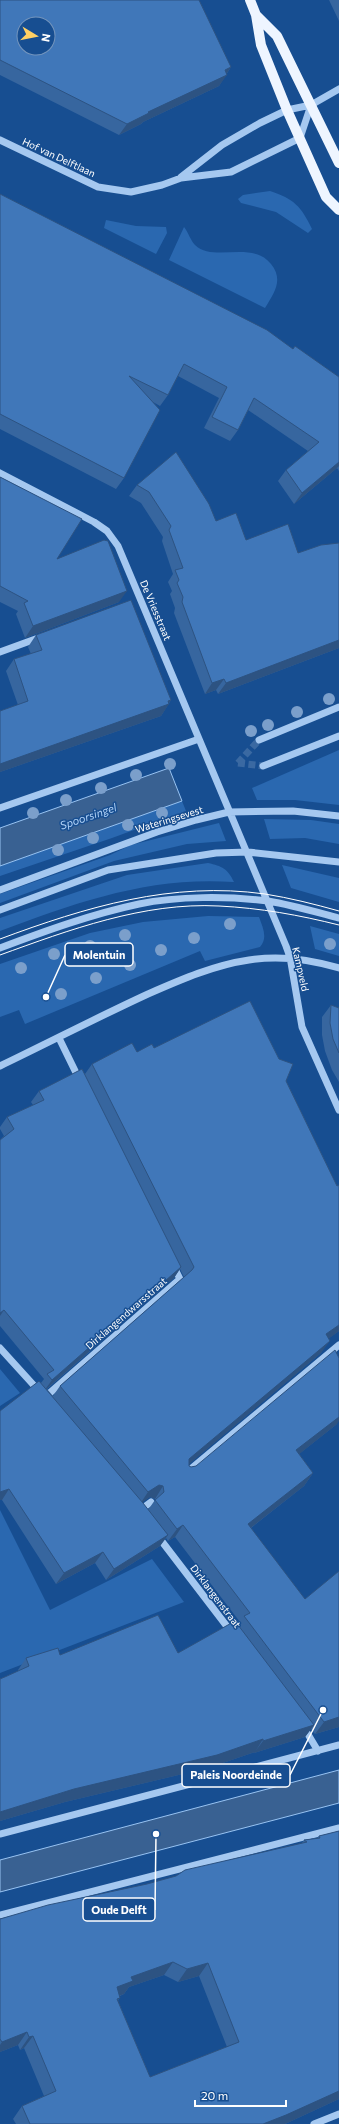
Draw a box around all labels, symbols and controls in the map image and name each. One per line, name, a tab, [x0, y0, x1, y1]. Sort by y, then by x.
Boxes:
north arrow	[16, 16, 56, 56]
text: N	[39, 33, 53, 43]
street label: Hof van Delftlaan	[21, 135, 97, 179]
street label: De Vriesstraat	[138, 578, 174, 642]
water label: Spoorsingel	[58, 800, 118, 832]
street label: Wateringsevest	[134, 803, 204, 835]
callout: Molentuin	[65, 943, 133, 966]
street label: Kampveld	[290, 946, 312, 992]
text: Molentuin	[73, 948, 125, 961]
street label: Dirklangendwarsstraat	[83, 1275, 169, 1351]
street label: Dirklangenstraat	[188, 1562, 244, 1630]
callout: Paleis Noordeinde	[182, 1764, 290, 1787]
text: Paleis Noordeinde	[190, 1768, 282, 1781]
callout: Oude Delft	[83, 1898, 155, 1921]
text: Oude Delft	[91, 1903, 147, 1916]
scale bar	[195, 2082, 286, 2108]
text: 20 m	[201, 2088, 228, 2102]

